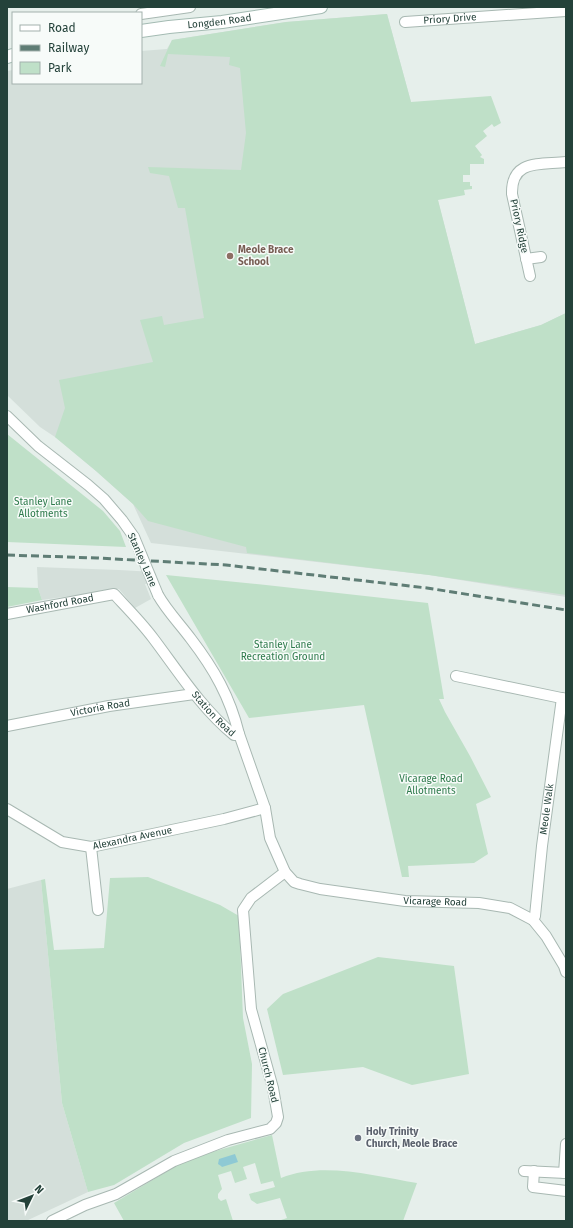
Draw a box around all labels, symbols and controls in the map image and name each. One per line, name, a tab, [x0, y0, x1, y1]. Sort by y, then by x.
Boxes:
street label: Priory Drive	[423, 11, 477, 27]
legend	[12, 12, 142, 84]
street label: Longden Road	[187, 12, 252, 31]
text: Road	[48, 21, 76, 35]
text: Railway	[48, 41, 89, 55]
text: Park	[48, 61, 72, 75]
street label: Priory Ridge	[507, 198, 531, 254]
place label: Meole Brace School	[238, 244, 294, 268]
marker: Meole Brace School	[225, 251, 235, 261]
park label: Stanley Lane Allotments	[14, 496, 72, 520]
street label: Stanley Lane	[125, 531, 159, 589]
street label: Washford Road	[25, 592, 95, 616]
park label: Stanley Lane Recreation Ground	[241, 639, 325, 663]
street label: Station Road	[189, 689, 238, 739]
street label: Victoria Road	[69, 697, 131, 719]
park label: Vicarage Road Allotments	[399, 773, 463, 797]
street label: Meole Walk	[538, 782, 556, 835]
street label: Alexandra Avenue	[92, 824, 173, 852]
street label: Vicarage Road	[403, 895, 467, 909]
street label: Church Road	[255, 1046, 281, 1104]
place label: Holy Trinity Church, Meole Brace	[366, 1126, 458, 1150]
marker: Holy Trinity Church, Meole Brace	[353, 1133, 363, 1143]
north arrow	[12, 1176, 52, 1216]
text: N	[32, 1182, 46, 1197]

